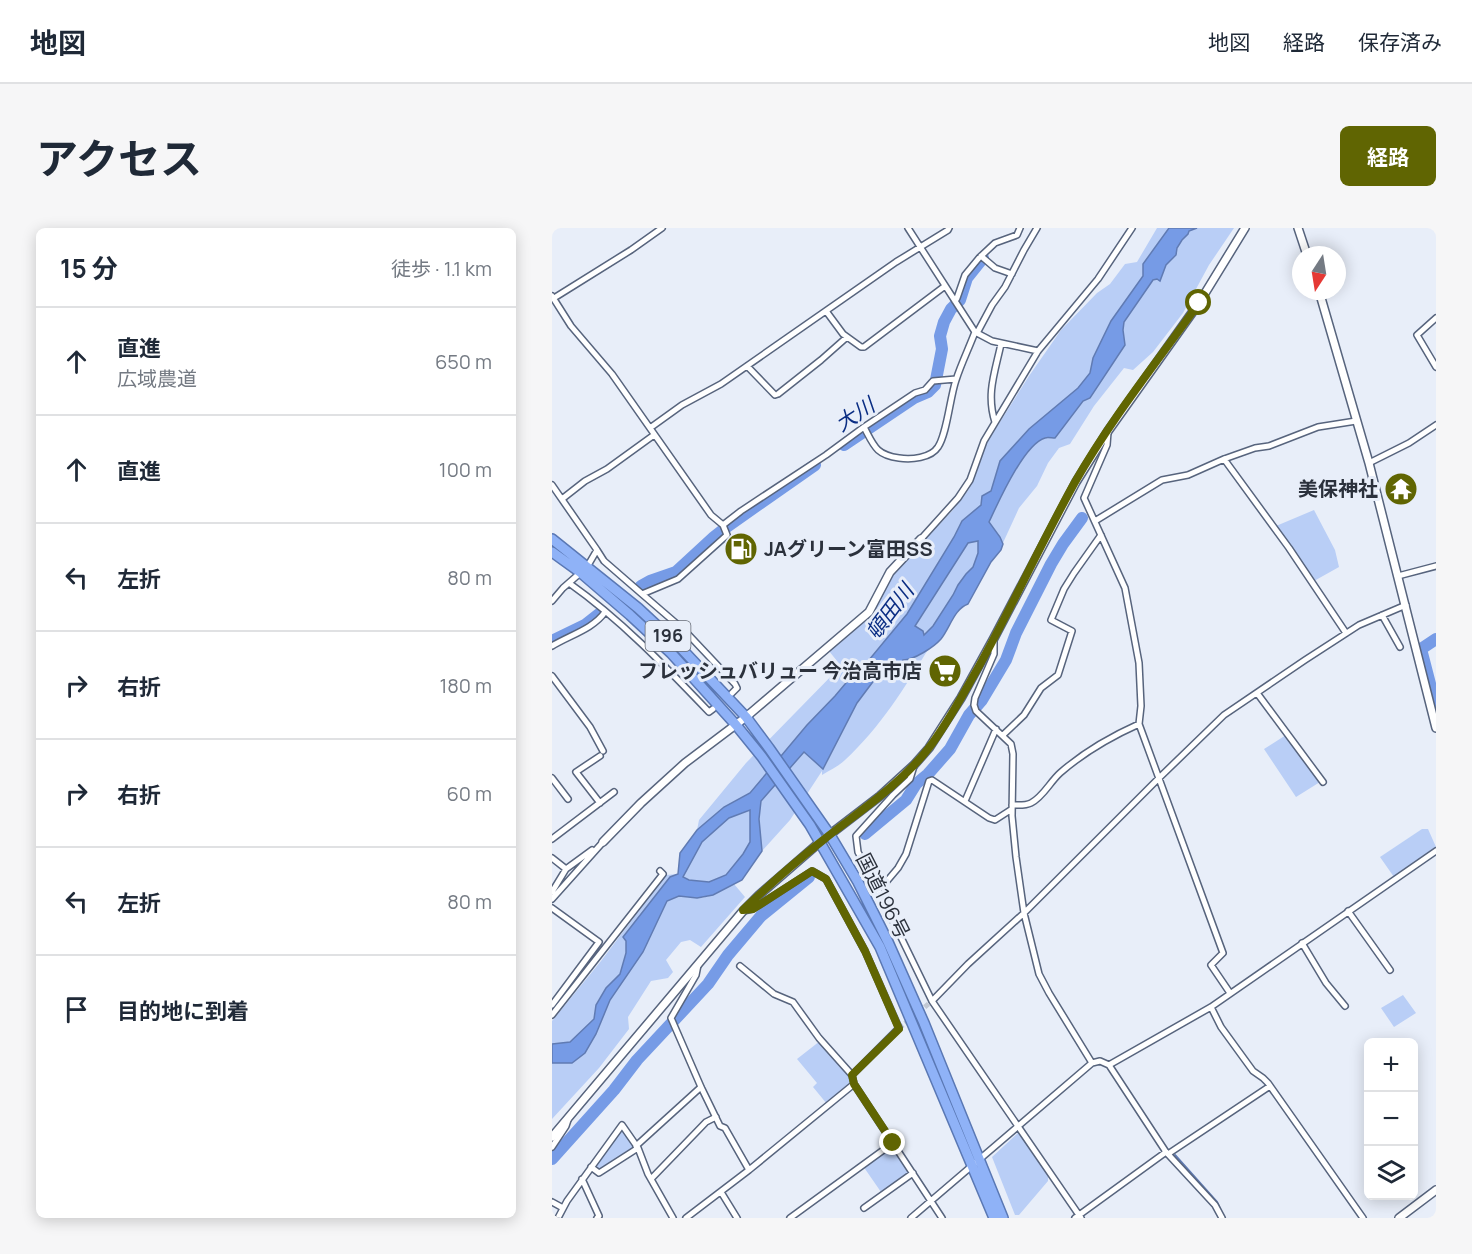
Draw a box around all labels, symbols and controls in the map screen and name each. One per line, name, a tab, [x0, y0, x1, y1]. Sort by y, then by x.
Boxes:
text: 地図	[30, 23, 86, 61]
text: 地図	[1208, 28, 1250, 56]
text: 経路	[1283, 28, 1325, 56]
text: 保存済み	[1358, 28, 1442, 56]
button: 経路	[1340, 126, 1436, 186]
text: アクセス	[36, 129, 202, 187]
north arrow	[1292, 246, 1346, 300]
text: 15 分	[60, 250, 118, 286]
text: 徒歩 · 1.1 km	[391, 255, 492, 282]
route start	[1185, 289, 1211, 315]
text: 直進	[117, 333, 161, 363]
icon: ahead	[60, 345, 93, 378]
text: 650 m	[435, 348, 492, 375]
text: 広域農道	[117, 365, 197, 392]
water label: 大川	[829, 390, 881, 437]
icon: ahead	[60, 453, 93, 486]
text: 直進	[117, 456, 161, 486]
text: 100 m	[439, 456, 492, 483]
temple icon: 美保神社	[1383, 471, 1419, 507]
place label: 美保神社	[1298, 475, 1378, 502]
fuel station icon: JAグリーン富田SS	[723, 531, 759, 567]
place label: JAグリーン富田SS	[764, 535, 933, 562]
icon: left	[60, 561, 93, 594]
text: 左折	[117, 564, 161, 594]
text: 80 m	[447, 564, 492, 591]
water label: 頓田川	[859, 576, 921, 645]
road number: 196	[646, 621, 690, 651]
supermarket icon: フレッシュバリュー 今治高市店	[927, 653, 963, 689]
place label: フレッシュバリュー 今治高市店	[638, 657, 922, 684]
icon: right	[60, 669, 93, 702]
text: 右折	[117, 672, 161, 702]
text: 180 m	[439, 672, 492, 699]
icon: right	[60, 777, 93, 810]
text: 右折	[117, 780, 161, 810]
text: 60 m	[446, 780, 492, 807]
street label: 国道196号	[850, 848, 916, 943]
icon: left	[60, 885, 93, 918]
text: 左折	[117, 888, 161, 918]
text: 80 m	[447, 888, 492, 915]
icon: arrive	[60, 993, 93, 1026]
text: 目的地に到着	[117, 996, 249, 1026]
map controls	[1364, 1038, 1418, 1200]
button: +	[1364, 1038, 1418, 1092]
button: −	[1364, 1092, 1418, 1146]
route end	[879, 1129, 905, 1155]
button: layers	[1364, 1146, 1418, 1200]

